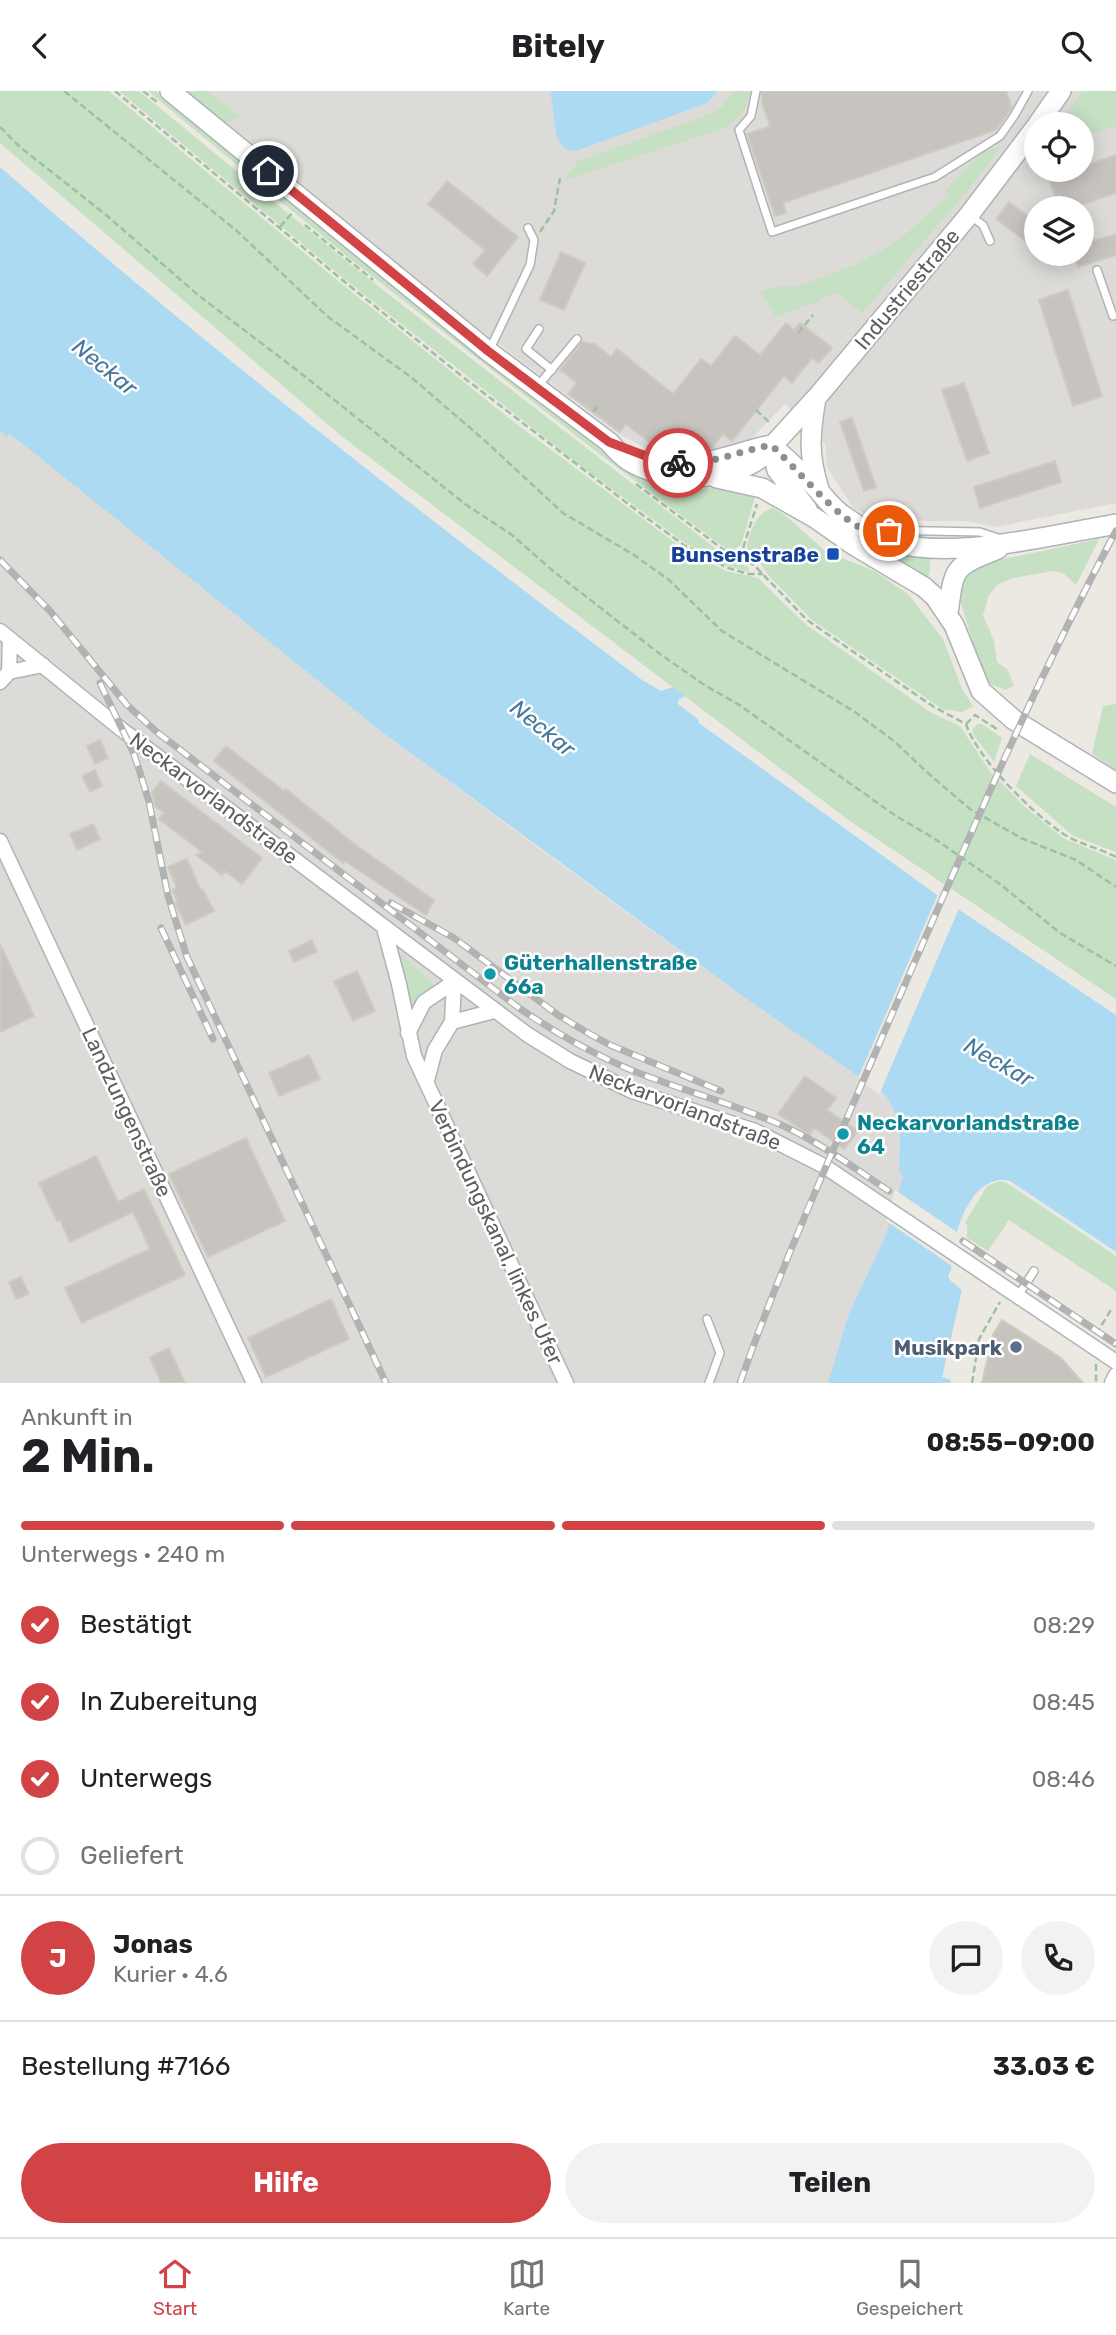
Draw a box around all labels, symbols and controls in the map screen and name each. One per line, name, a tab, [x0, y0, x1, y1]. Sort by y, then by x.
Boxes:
icon: back	[21, 27, 59, 65]
text: Bitely	[511, 27, 605, 65]
icon: search	[1057, 27, 1095, 65]
map controls	[1024, 112, 1094, 266]
button: locate	[1024, 112, 1094, 182]
pin	[238, 141, 298, 201]
icon: home	[249, 152, 287, 190]
button: layers	[1024, 196, 1094, 266]
street label: Industriestraße	[849, 224, 965, 354]
water label: Neckar	[67, 332, 144, 402]
courier	[643, 428, 713, 498]
icon: bike	[659, 444, 697, 482]
pin	[859, 501, 919, 561]
icon: bag	[870, 512, 908, 550]
place label: Bunsenstraße	[671, 542, 819, 567]
marker: Bunsenstraße	[825, 546, 841, 562]
water label: Neckar	[505, 693, 582, 763]
street label: Neckarvorlandstraße	[125, 727, 303, 869]
place label: Güterhallenstraße 66a	[504, 950, 697, 999]
marker: Güterhallenstraße 66a	[482, 966, 498, 982]
street label: Landzungenstraße	[77, 1023, 177, 1201]
water label: Neckar	[959, 1031, 1040, 1094]
street label: Neckarvorlandstraße	[585, 1059, 785, 1155]
street label: Verbindungskanal, linkes Ufer	[424, 1096, 568, 1368]
place label: Neckarvorlandstraße 64	[857, 1110, 1080, 1159]
marker: Neckarvorlandstraße 64	[835, 1126, 851, 1142]
place label: Musikpark	[894, 1335, 1003, 1360]
marker: Musikpark	[1008, 1339, 1024, 1355]
text: Ankunft in	[21, 1403, 133, 1431]
text: 08:55–09:00	[926, 1427, 1095, 1458]
text: 2 Min.	[21, 1429, 155, 1484]
text: Unterwegs · 240 m	[21, 1540, 225, 1568]
icon: check	[21, 1606, 59, 1644]
text: Bestätigt	[80, 1609, 192, 1640]
text: 08:29	[1033, 1611, 1095, 1639]
icon: check	[21, 1683, 59, 1721]
text: In Zubereitung	[80, 1686, 258, 1717]
text: 08:45	[1032, 1688, 1095, 1716]
icon: check	[21, 1760, 59, 1798]
text: Unterwegs	[80, 1763, 212, 1794]
text: 08:46	[1032, 1765, 1095, 1793]
text: Geliefert	[80, 1840, 184, 1871]
button: chat	[929, 1921, 1003, 1995]
button: phone	[1021, 1921, 1095, 1995]
text: Jonas	[113, 1929, 193, 1960]
text: J	[49, 1943, 67, 1974]
text: Kurier · 4.6	[113, 1960, 228, 1988]
text: Bestellung #7166	[21, 2051, 230, 2082]
text: 33.03 €	[993, 2051, 1095, 2082]
button: Hilfe	[21, 2143, 551, 2223]
button: Teilen	[565, 2143, 1095, 2223]
tab: Start	[153, 2255, 197, 2320]
tab: Karte	[503, 2255, 550, 2320]
tab: Gespeichert	[856, 2255, 963, 2320]

